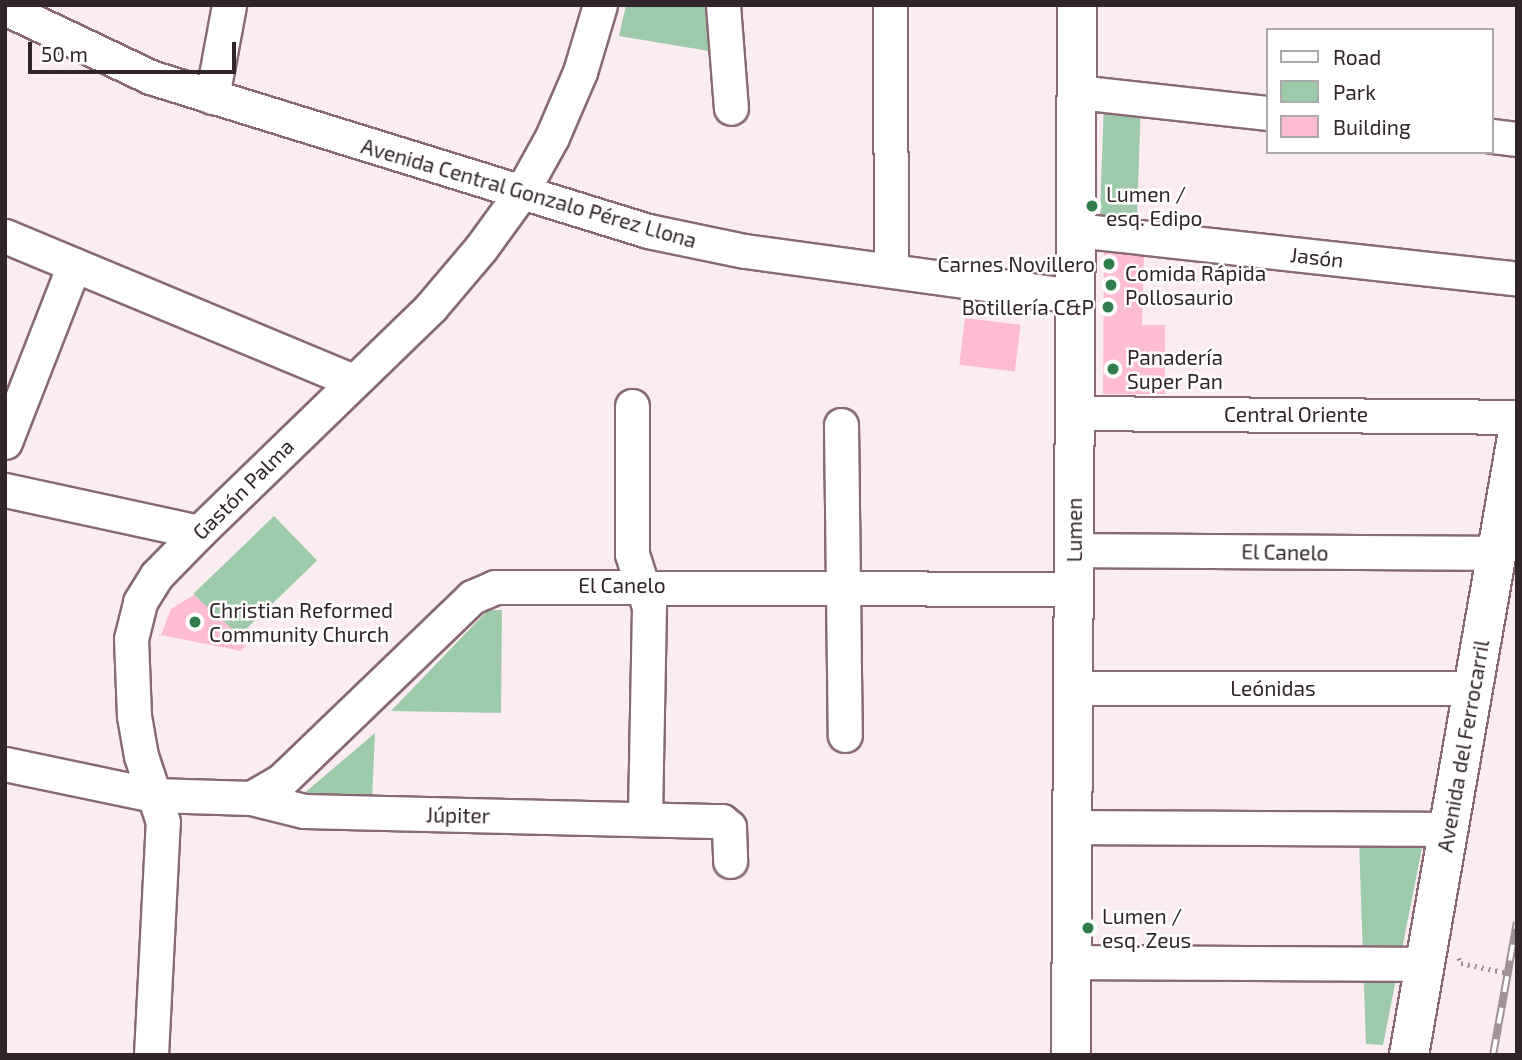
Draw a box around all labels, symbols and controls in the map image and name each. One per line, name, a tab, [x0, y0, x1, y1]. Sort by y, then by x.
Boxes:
scale bar	[32, 28, 240, 72]
legend	[1266, 28, 1494, 154]
text: 50 m	[41, 41, 88, 66]
text: Road	[1333, 44, 1381, 69]
text: Park	[1333, 79, 1376, 104]
text: Building	[1333, 114, 1411, 139]
street label: Avenida Central Gonzalo Pérez Llona	[358, 133, 700, 253]
place label: Lumen / esq. Edipo	[1106, 181, 1203, 231]
marker: Lumen / esq. Edipo	[1084, 198, 1100, 214]
street label: Jasón	[1289, 242, 1345, 272]
place label: Carnes Novillero	[937, 251, 1095, 277]
marker: Carnes Novillero	[1101, 256, 1117, 272]
place label: Comida Rápida Pollosaurio	[1125, 260, 1266, 310]
marker: Comida Rápida Pollosaurio	[1103, 277, 1119, 293]
place label: Botillería C&P	[962, 294, 1094, 320]
marker: Botillería C&P	[1100, 299, 1116, 315]
place label: Panadería Super Pan	[1127, 344, 1223, 394]
marker: Panadería Super Pan	[1105, 361, 1121, 377]
street label: Central Oriente	[1224, 401, 1368, 427]
street label: Gastón Palma	[187, 433, 299, 545]
street label: Lumen	[1061, 498, 1087, 562]
street label: El Canelo	[1241, 539, 1329, 565]
street label: El Canelo	[578, 572, 666, 598]
place label: Christian Reformed Community Church	[209, 597, 393, 647]
marker: Christian Reformed Community Church	[187, 614, 203, 630]
street label: Avenida del Ferrocarril	[1432, 638, 1494, 854]
street label: Leónidas	[1230, 675, 1316, 701]
street label: Júpiter	[426, 802, 490, 828]
place label: Lumen / esq. Zeus	[1102, 903, 1191, 953]
marker: Lumen / esq. Zeus	[1080, 920, 1096, 936]

